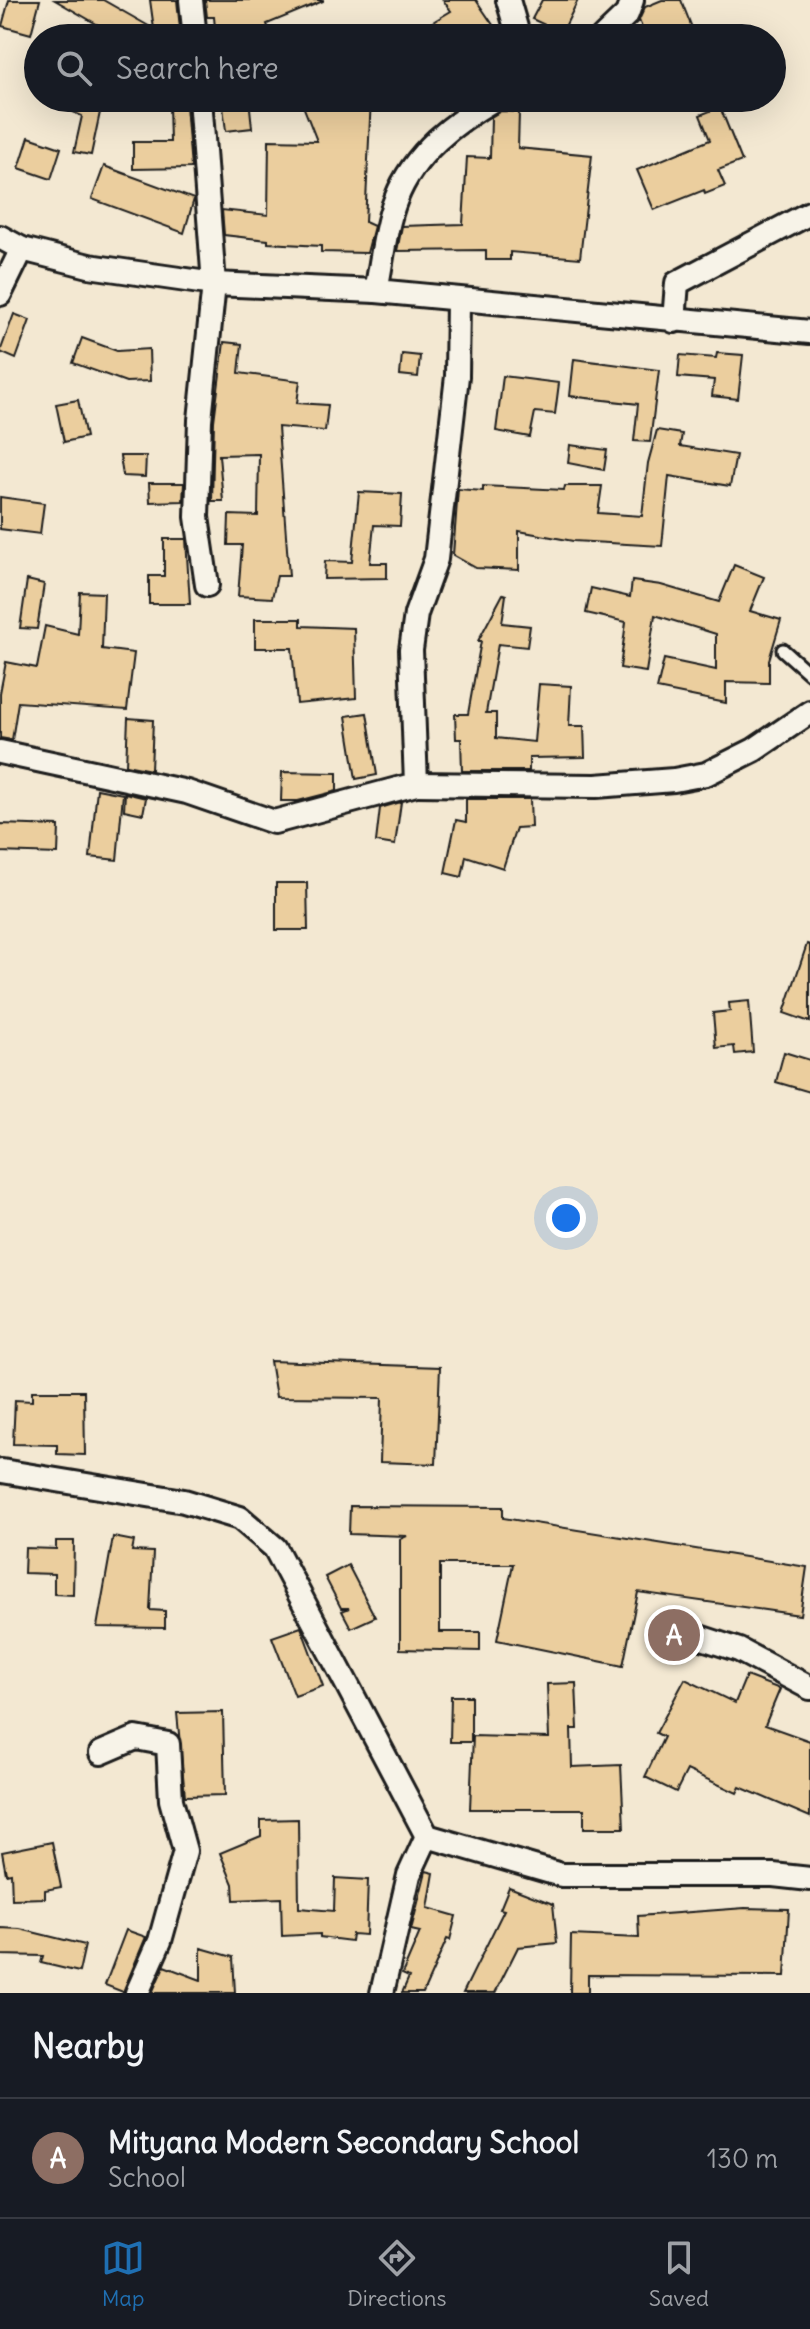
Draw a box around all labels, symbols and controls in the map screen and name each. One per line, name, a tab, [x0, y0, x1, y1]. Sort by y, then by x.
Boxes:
search box	[24, 24, 786, 112]
icon: search	[52, 46, 96, 90]
text: Search here	[116, 49, 279, 87]
your location	[546, 1198, 586, 1238]
pin: A	[648, 1605, 700, 1665]
text: Nearby	[32, 2024, 145, 2067]
text: Mityana Modern Secondary School	[108, 2123, 579, 2161]
text: A	[50, 2142, 66, 2175]
text: 130 m	[707, 2142, 778, 2175]
text: School	[108, 2161, 186, 2194]
tab: Map	[101, 2236, 145, 2312]
tab: Directions	[347, 2236, 447, 2312]
tab: Saved	[649, 2236, 709, 2312]

